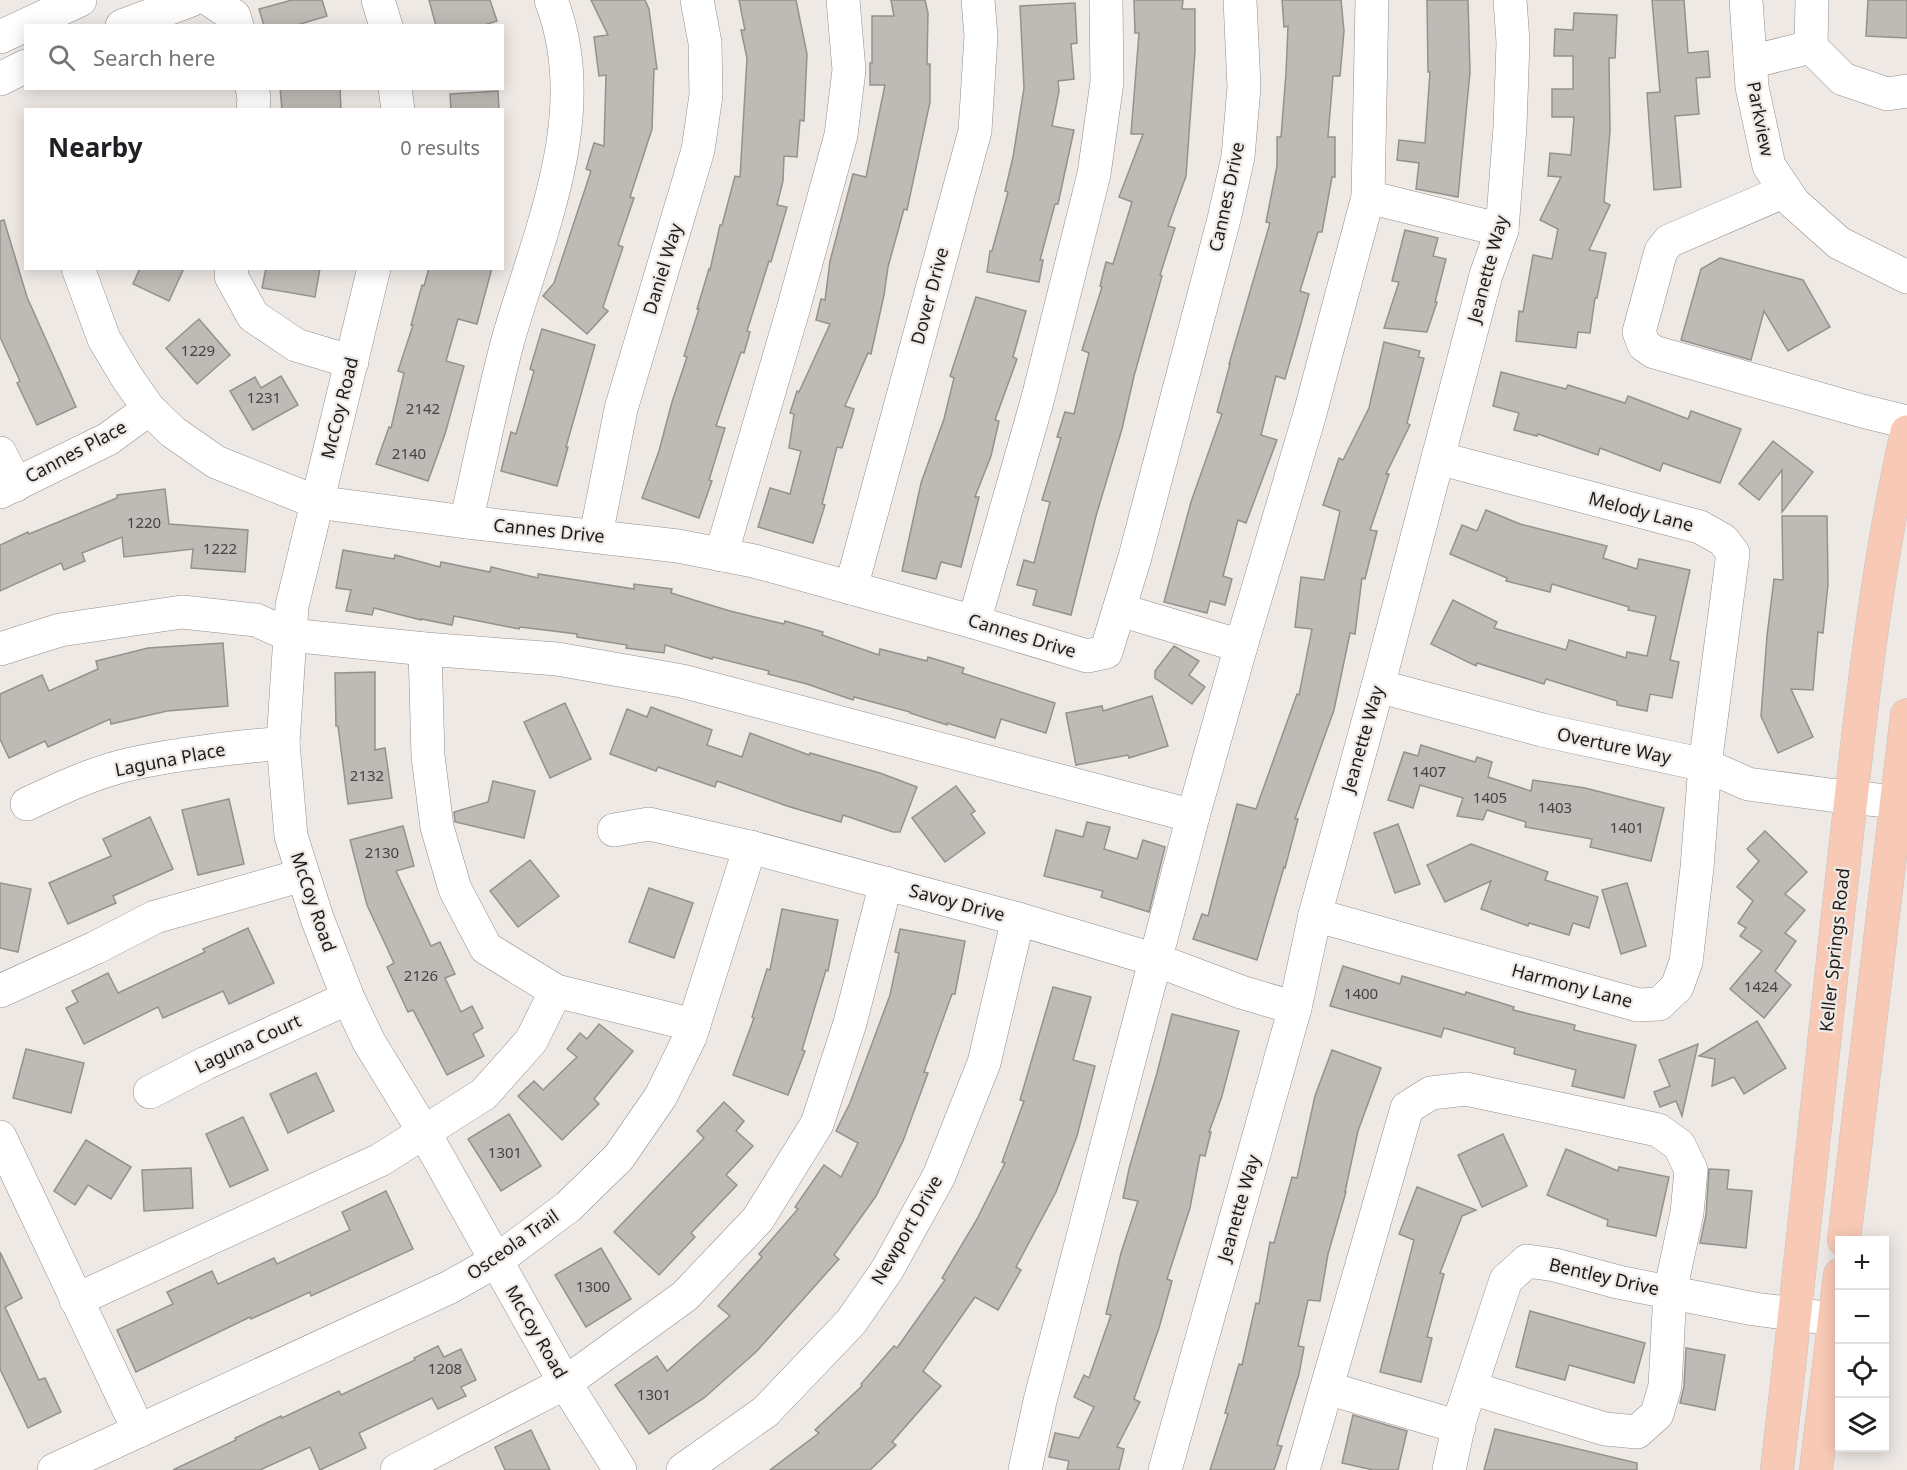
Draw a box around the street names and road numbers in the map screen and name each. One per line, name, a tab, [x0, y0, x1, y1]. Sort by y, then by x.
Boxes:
street label: Parkview	[1742, 79, 1780, 158]
street label: Cannes Drive	[1203, 140, 1249, 254]
street label: Jeanette Way	[1461, 212, 1513, 327]
street label: Daniel Way	[637, 219, 688, 317]
street label: Dover Drive	[905, 245, 954, 347]
street label: McCoy Road	[315, 354, 363, 461]
street label: Cannes Place	[21, 414, 130, 488]
street label: Melody Lane	[1586, 485, 1696, 537]
street label: Cannes Drive	[492, 512, 606, 548]
street label: Cannes Drive	[965, 607, 1079, 663]
street label: Jeanette Way	[1335, 682, 1389, 797]
street label: Overture Way	[1555, 721, 1674, 769]
street label: Laguna Place	[113, 737, 227, 781]
street label: McCoy Road	[286, 849, 342, 955]
street label: Keller Springs Road	[1813, 867, 1855, 1033]
street label: Savoy Drive	[907, 878, 1008, 926]
street label: Harmony Lane	[1509, 957, 1635, 1013]
street label: Laguna Court	[190, 1008, 305, 1078]
street label: Jeanette Way	[1211, 1151, 1265, 1266]
street label: Newport Drive	[865, 1170, 947, 1289]
street label: Osceola Trail	[462, 1204, 563, 1285]
street label: Bentley Drive	[1547, 1252, 1662, 1300]
street label: McCoy Road	[500, 1280, 573, 1383]

